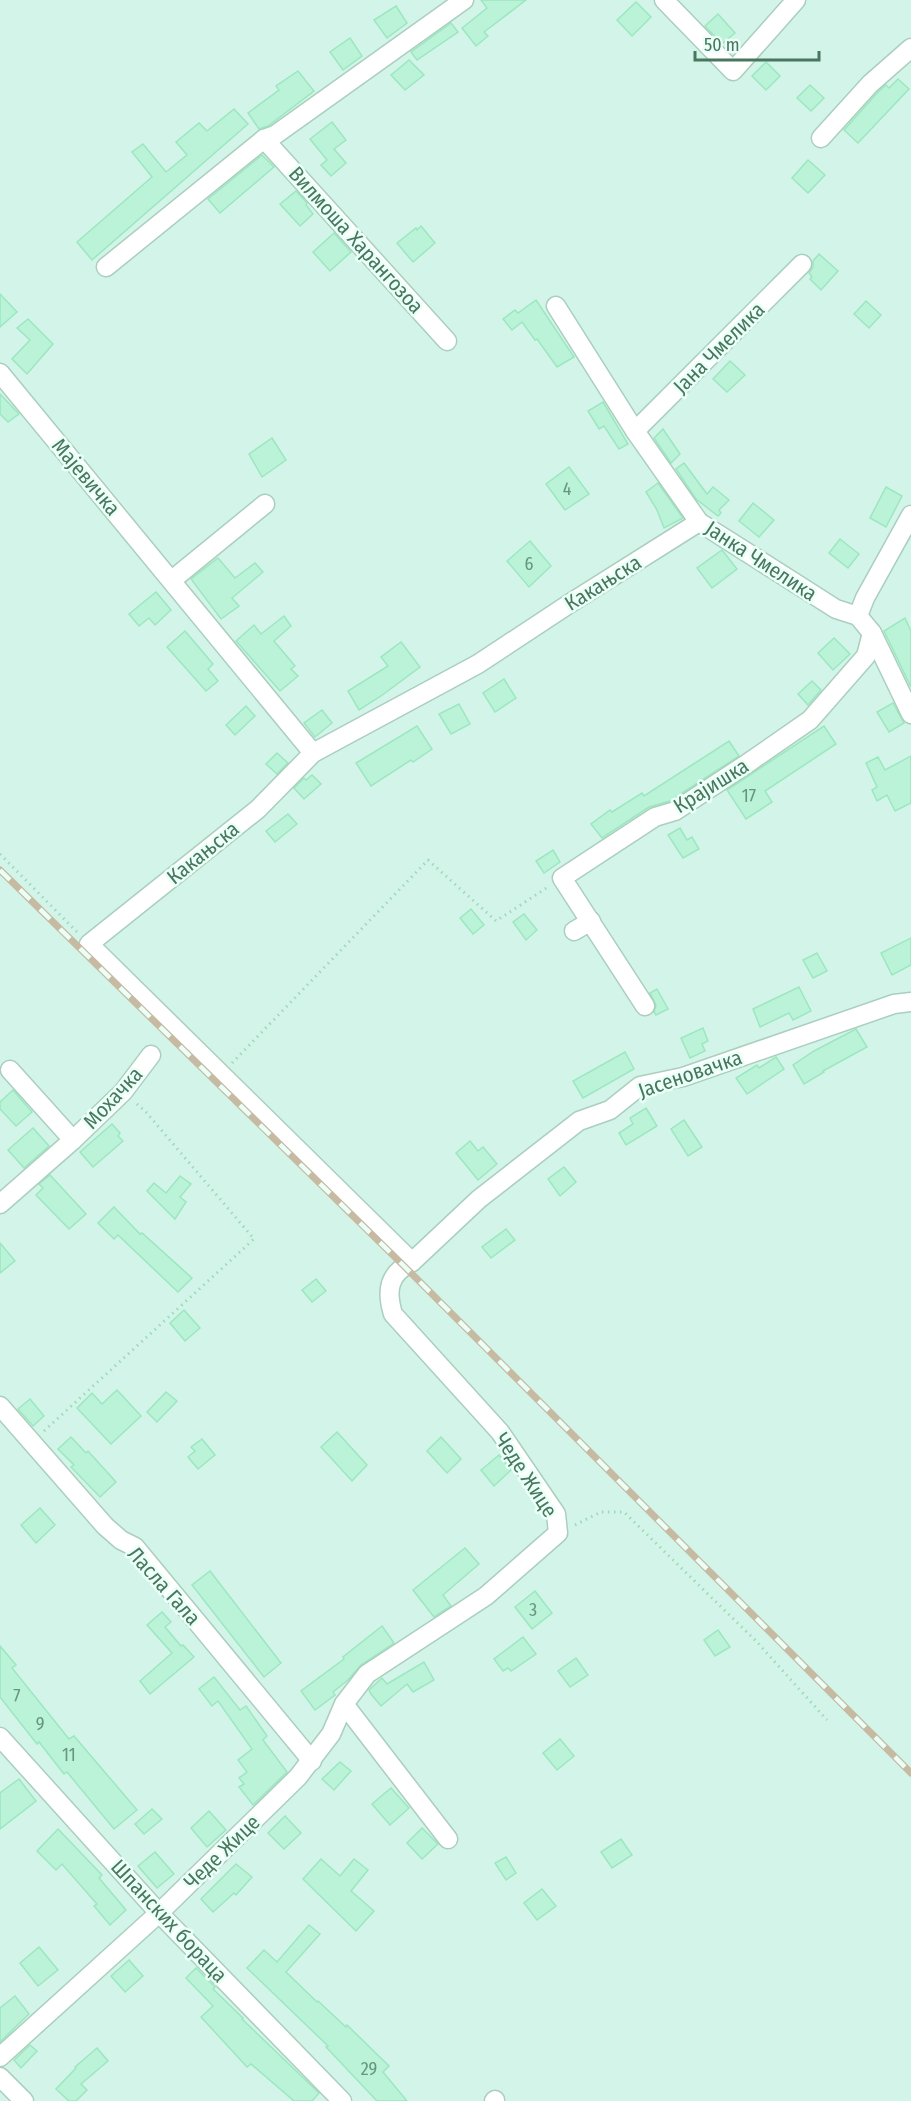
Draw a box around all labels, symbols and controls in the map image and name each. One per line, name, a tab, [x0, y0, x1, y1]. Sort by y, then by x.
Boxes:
scale bar	[695, 24, 820, 62]
text: 50 m	[704, 34, 740, 56]
street label: Вилмоша Харангозоа	[283, 161, 429, 319]
street label: Јана Чмелика	[668, 297, 770, 399]
street label: Мајевичка	[46, 433, 126, 521]
house number: 4	[563, 478, 572, 500]
street label: Јанка Чмелика	[700, 515, 822, 607]
street label: Какањска	[560, 549, 646, 617]
house number: 6	[525, 553, 534, 575]
street label: Крајишка	[669, 753, 753, 819]
house number: 17	[742, 785, 756, 807]
street label: Какањска	[162, 816, 244, 890]
street label: Јасеновачка	[635, 1044, 745, 1104]
street label: Мохачка	[78, 1062, 148, 1134]
street label: Чеде Жице	[489, 1428, 563, 1522]
street label: Ласла Гала	[122, 1541, 206, 1631]
house number: 3	[529, 1599, 537, 1621]
house number: 7	[13, 1685, 21, 1707]
house number: 9	[36, 1713, 44, 1735]
house number: 11	[62, 1744, 76, 1766]
street label: Чеде Жице	[179, 1809, 265, 1895]
street label: Шпанских бораца	[105, 1854, 233, 1988]
house number: 29	[361, 2058, 377, 2080]

